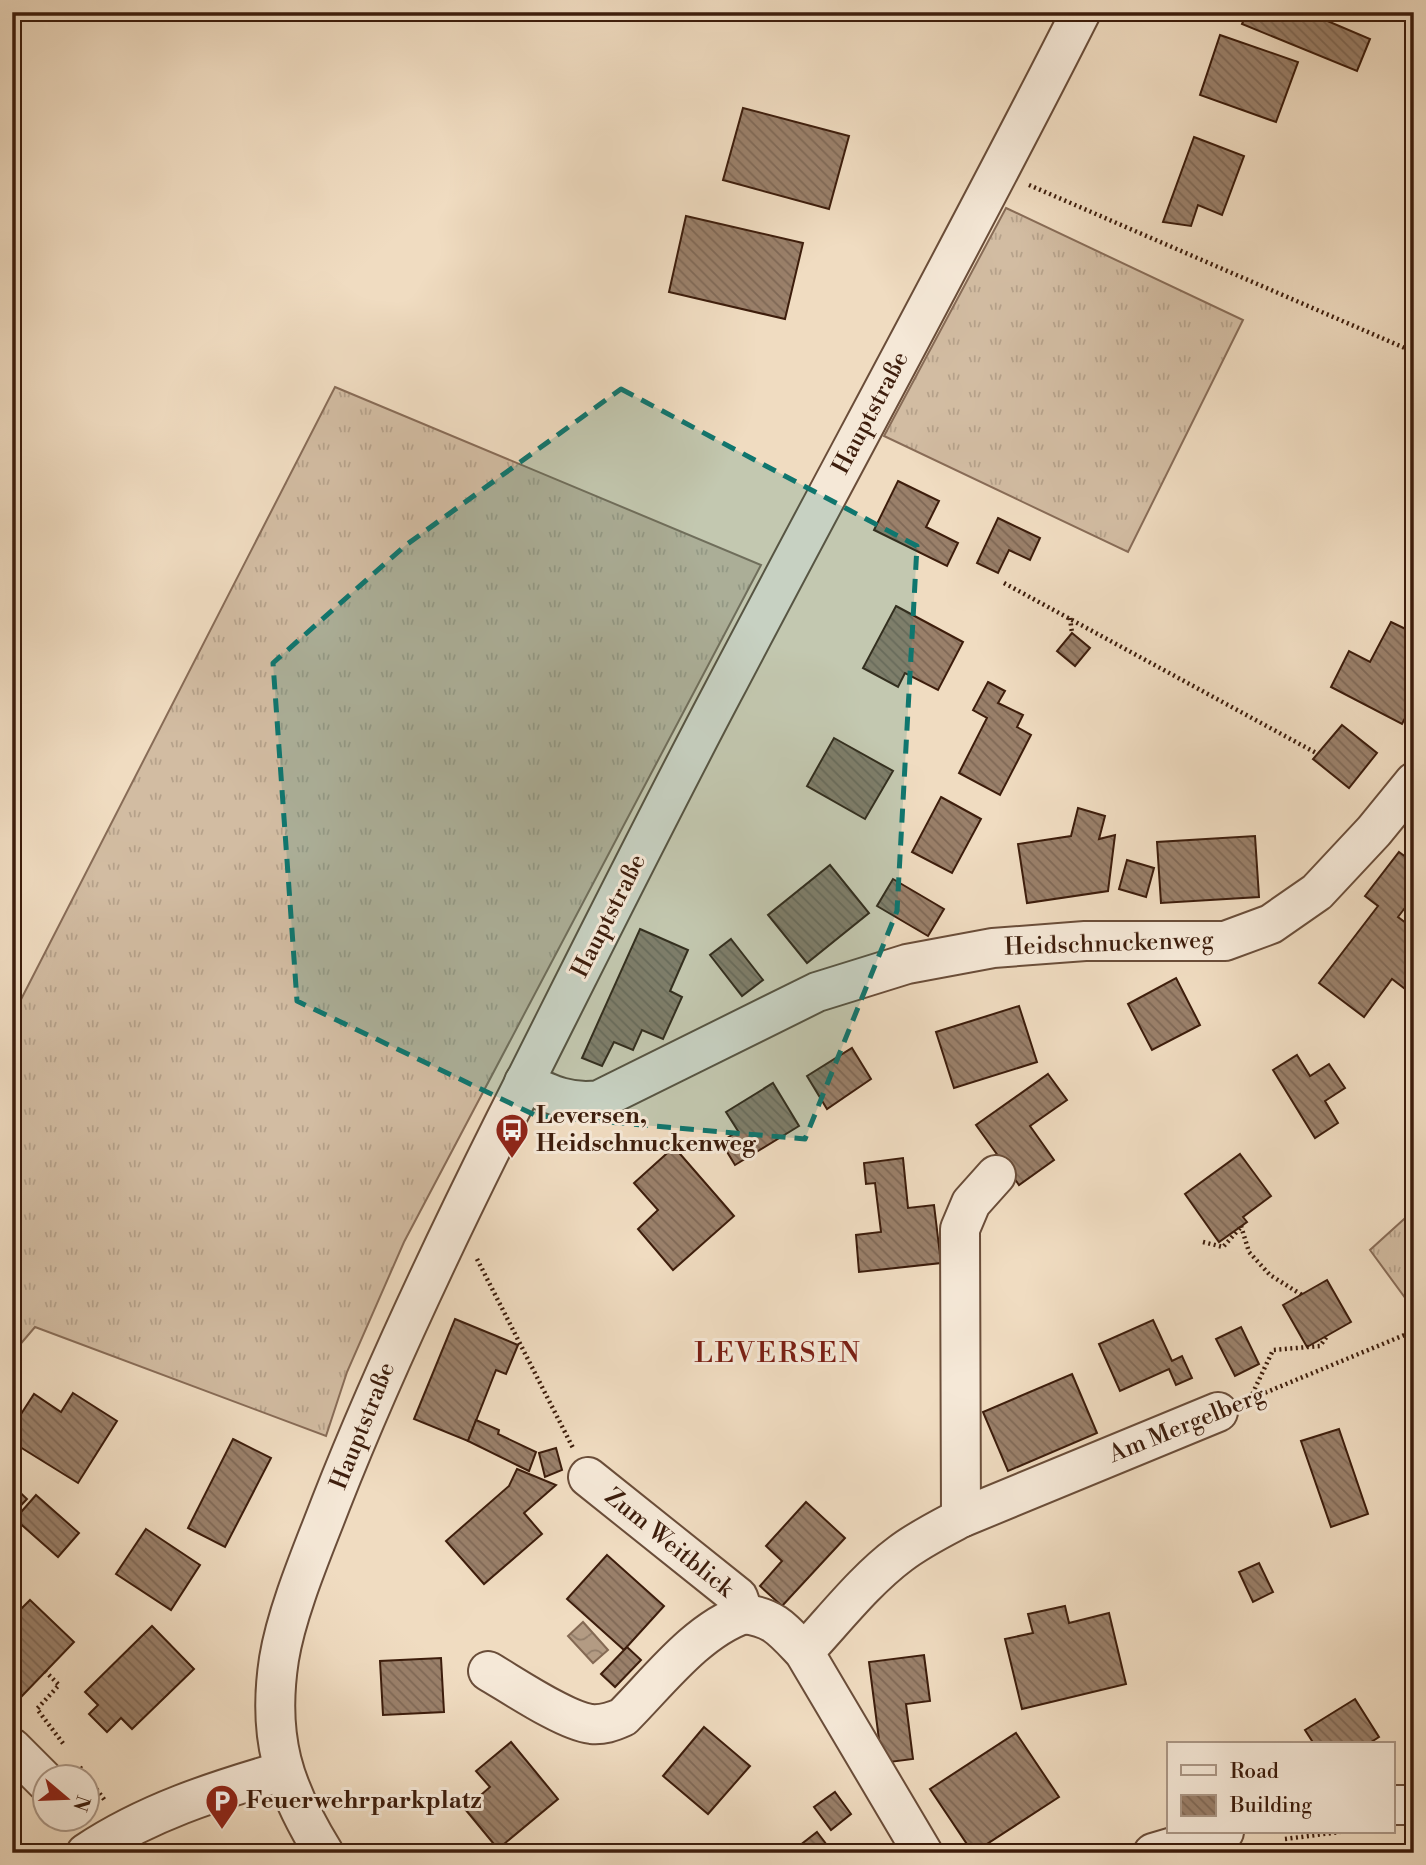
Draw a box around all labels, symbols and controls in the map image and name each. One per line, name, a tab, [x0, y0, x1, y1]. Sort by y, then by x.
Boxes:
street label: Hauptstraße	[826, 347, 916, 479]
street label: Hauptstraße	[565, 849, 653, 983]
street label: Heidschnuckenweg	[1004, 925, 1215, 963]
place label: Leversen, Heidschnuckenweg	[536, 1101, 757, 1159]
bus stop icon: Leversen, Heidschnuckenweg	[493, 1111, 531, 1160]
district label: LEVERSEN	[694, 1336, 862, 1371]
street label: Hauptstraße	[324, 1358, 402, 1494]
street label: Am Mergelberg	[1104, 1380, 1270, 1470]
street label: Zum Weitblick	[598, 1482, 741, 1605]
legend	[1167, 1742, 1394, 1834]
text: Road	[1230, 1759, 1279, 1785]
north arrow	[32, 1764, 102, 1834]
parking icon: Feuerwehrparkplatz	[203, 1782, 241, 1831]
place label: Feuerwehrparkplatz	[246, 1786, 482, 1816]
text: N	[67, 1792, 95, 1814]
text: Building	[1229, 1793, 1312, 1819]

